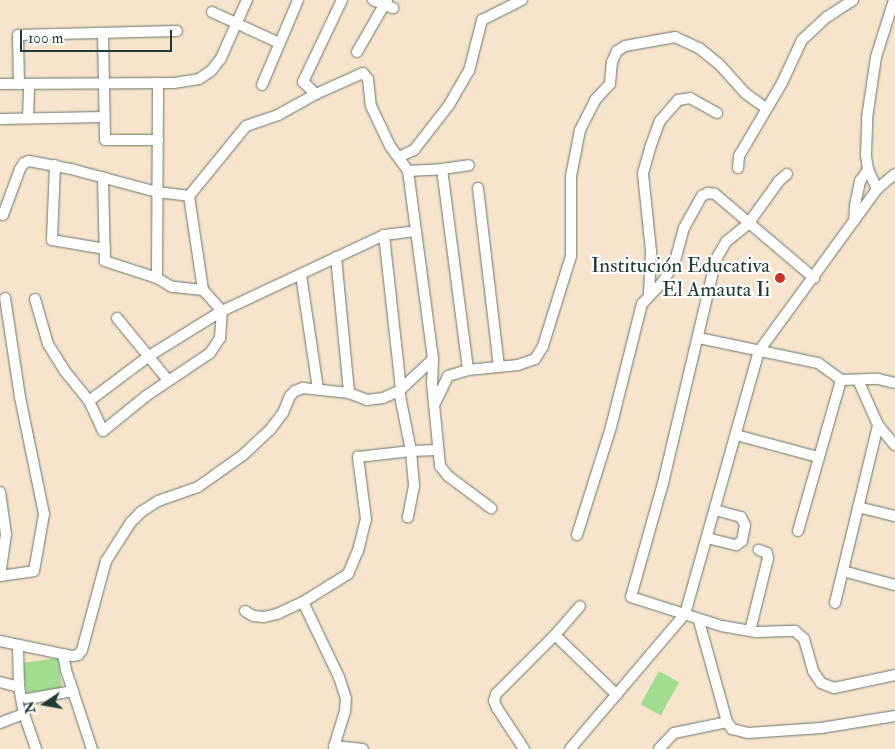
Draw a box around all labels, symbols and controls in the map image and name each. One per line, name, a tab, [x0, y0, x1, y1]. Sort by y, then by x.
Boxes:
scale bar	[22, 20, 175, 52]
text: 100 m	[28, 29, 63, 48]
place label: Institución Educativa El Amauta Ii	[591, 253, 770, 303]
marker: Institución Educativa El Amauta Ii	[774, 272, 786, 284]
north arrow	[20, 679, 70, 729]
text: N	[20, 699, 39, 715]

